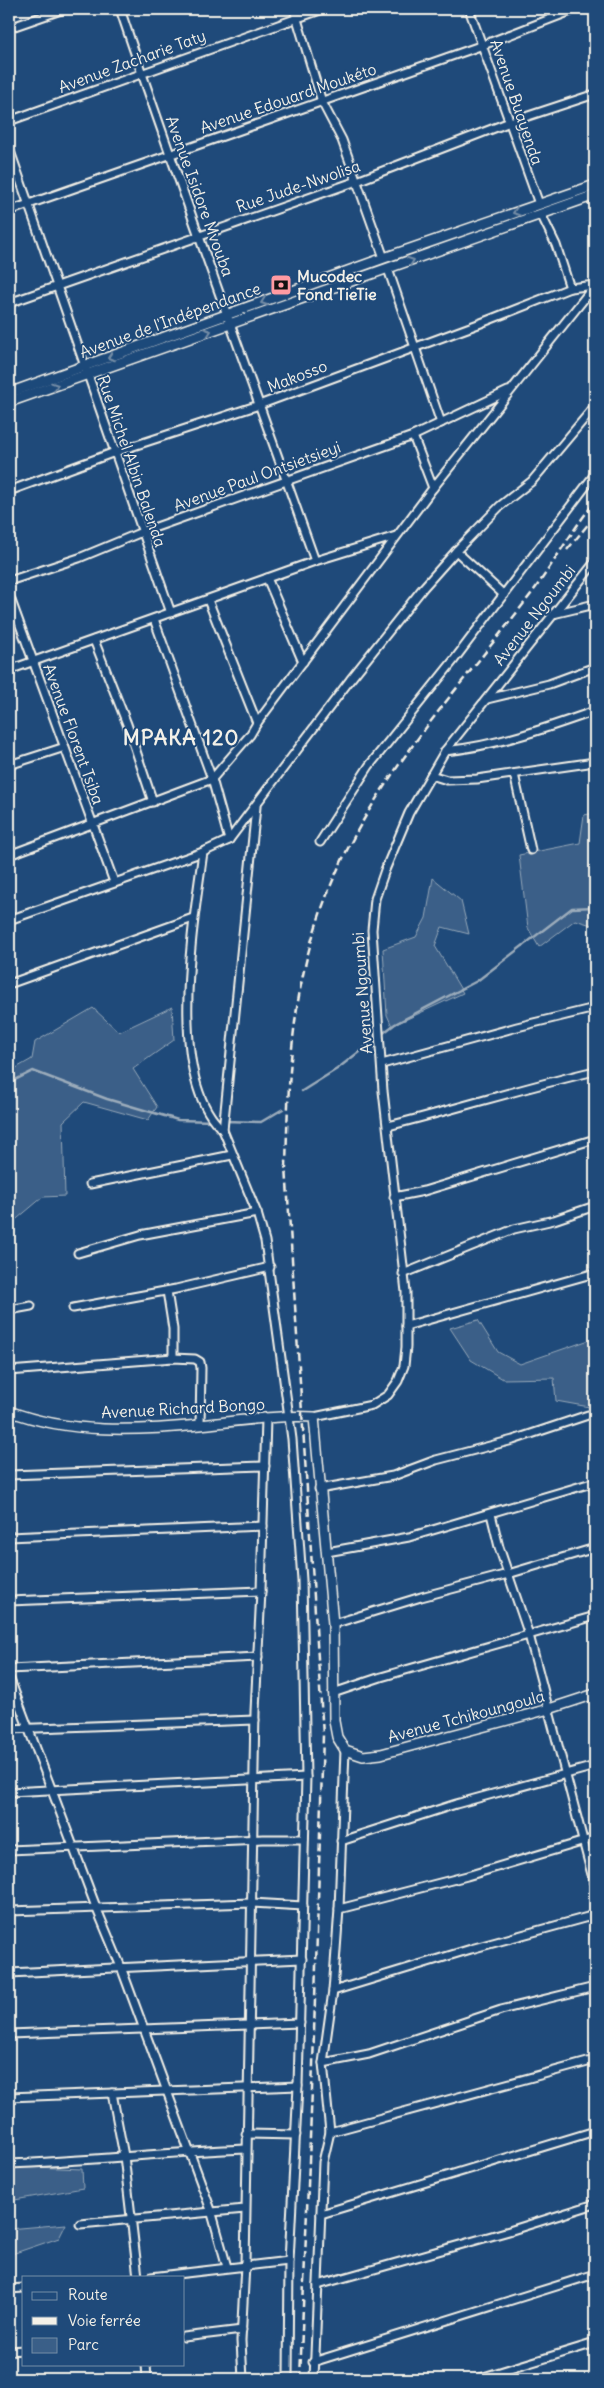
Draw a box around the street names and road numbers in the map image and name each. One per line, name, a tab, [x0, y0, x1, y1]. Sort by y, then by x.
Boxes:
street label: Avenue Zacharie Taty	[56, 25, 208, 97]
street label: Avenue Buayenda	[486, 36, 548, 168]
street label: Avenue Edouard Moukéto	[197, 58, 379, 138]
street label: Avenue Isidore Mvouba	[162, 113, 238, 279]
street label: Rue Jude-Nwolisa	[233, 155, 363, 217]
street label: Avenue de l'Indépendance	[77, 278, 263, 362]
street label: Makosso	[264, 355, 330, 397]
street label: Rue Michel Albin Balenda	[93, 372, 171, 550]
street label: Avenue Paul Ontsietsieyi	[171, 436, 343, 516]
street label: Avenue Ngoumbi	[489, 561, 579, 669]
street label: Avenue Florent Tsiba	[39, 661, 109, 807]
street label: Avenue Ngoumbi	[348, 931, 376, 1055]
street label: Avenue Richard Bongo	[101, 1394, 265, 1422]
street label: Avenue Tchikoungoula	[385, 1685, 547, 1747]

